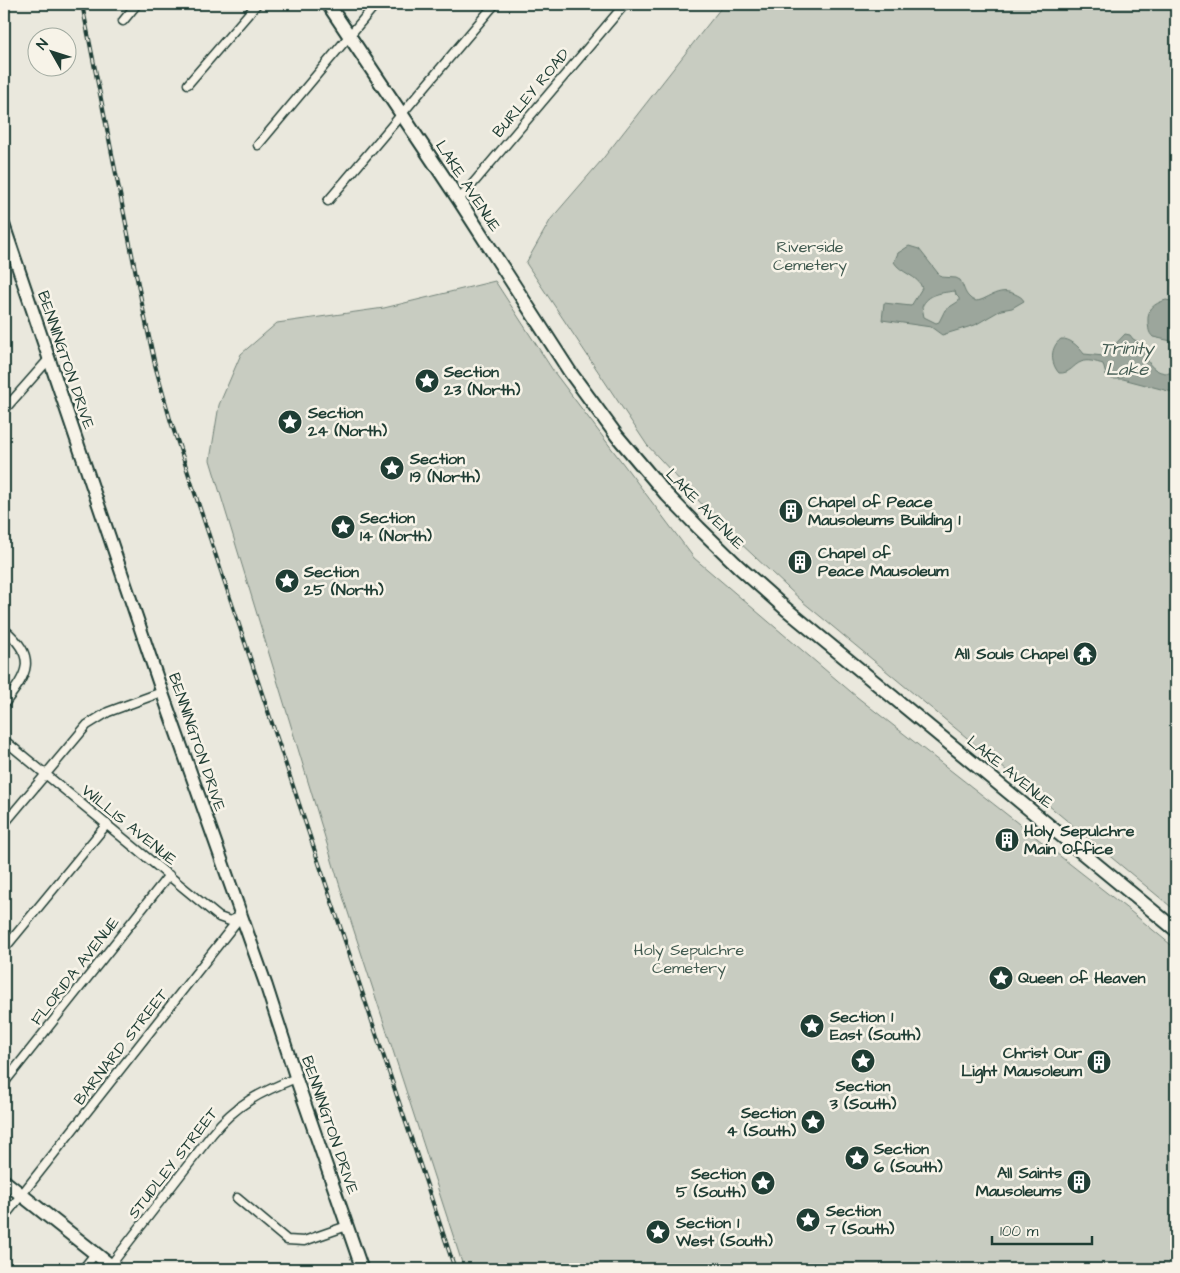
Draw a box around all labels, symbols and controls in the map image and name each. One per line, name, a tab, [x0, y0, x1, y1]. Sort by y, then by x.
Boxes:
north arrow	[28, 28, 78, 78]
text: N	[32, 35, 53, 54]
street label: BURLEY ROAD	[487, 44, 575, 142]
street label: LAKE AVENUE	[430, 136, 506, 237]
park label: Riverside Cemetery	[773, 236, 847, 277]
street label: BENNINGTON DRIVE	[32, 288, 100, 433]
water label: Trinity Lake	[1101, 336, 1155, 382]
place label: Section 23 (North)	[443, 361, 521, 401]
place icon: Section 23 (North)	[414, 368, 440, 394]
place label: Section 24 (North)	[307, 402, 387, 442]
place icon: Section 24 (North)	[277, 409, 303, 435]
place label: Section 19 (North)	[409, 448, 481, 488]
place icon: Section 19 (North)	[379, 455, 405, 481]
street label: LAKE AVENUE	[661, 464, 750, 555]
place label: Chapel of Peace Mausoleums Building 1	[808, 491, 961, 533]
building icon: Chapel of Peace Mausoleums Building 1	[778, 498, 804, 524]
place label: Section 14 (North)	[359, 507, 432, 547]
place icon: Section 14 (North)	[330, 514, 356, 540]
place label: Chapel of Peace Mausoleum	[818, 542, 949, 582]
building icon: Chapel of Peace Mausoleum	[787, 549, 813, 575]
place label: Section 25 (North)	[303, 561, 384, 601]
place icon: Section 25 (North)	[274, 568, 300, 594]
temple icon: All Souls Chapel	[1072, 641, 1098, 667]
place label: All Souls Chapel	[954, 643, 1068, 665]
street label: BENNINGTON DRIVE	[163, 670, 231, 815]
street label: LAKE AVENUE	[962, 730, 1058, 814]
street label: WILLIS AVENUE	[77, 780, 182, 871]
place label: Holy Sepulchre Main Office	[1024, 820, 1135, 860]
building icon: Holy Sepulchre Main Office	[994, 827, 1020, 853]
street label: FLORIDA AVENUE	[26, 912, 125, 1030]
park label: Holy Sepulchre Cemetery	[634, 939, 745, 980]
place icon: Queen of Heaven	[988, 965, 1014, 991]
place label: Queen of Heaven	[1018, 967, 1146, 989]
street label: BARNARD STREET	[69, 984, 173, 1110]
place label: Section 1 East (South)	[829, 1006, 921, 1046]
place icon: Section 1 East (South)	[799, 1013, 825, 1039]
place label: Christ Our Light Mausoleum	[961, 1042, 1083, 1084]
place icon: Section 3 (South)	[850, 1048, 876, 1074]
building icon: Christ Our Light Mausoleum	[1086, 1049, 1112, 1075]
street label: BENNINGTON DRIVE	[296, 1053, 364, 1198]
place label: Section 3 (South)	[829, 1075, 897, 1115]
place label: Section 4 (South)	[727, 1102, 796, 1142]
street label: STUDLEY STREET	[123, 1103, 223, 1223]
place icon: Section 4 (South)	[800, 1109, 826, 1135]
place label: Section 6 (South)	[873, 1138, 943, 1178]
place icon: Section 6 (South)	[844, 1145, 870, 1171]
place label: All Saints Mausoleums	[976, 1162, 1062, 1202]
place label: Section 5 (South)	[676, 1163, 746, 1203]
building icon: All Saints Mausoleums	[1066, 1169, 1092, 1195]
place icon: Section 5 (South)	[750, 1170, 776, 1196]
place label: Section 7 (South)	[825, 1200, 895, 1240]
place icon: Section 7 (South)	[795, 1207, 821, 1233]
place label: Section 1 West (South)	[675, 1212, 773, 1252]
scale bar	[992, 1213, 1092, 1245]
place icon: Section 1 West (South)	[645, 1219, 671, 1245]
text: 100 m	[1000, 1221, 1039, 1242]

